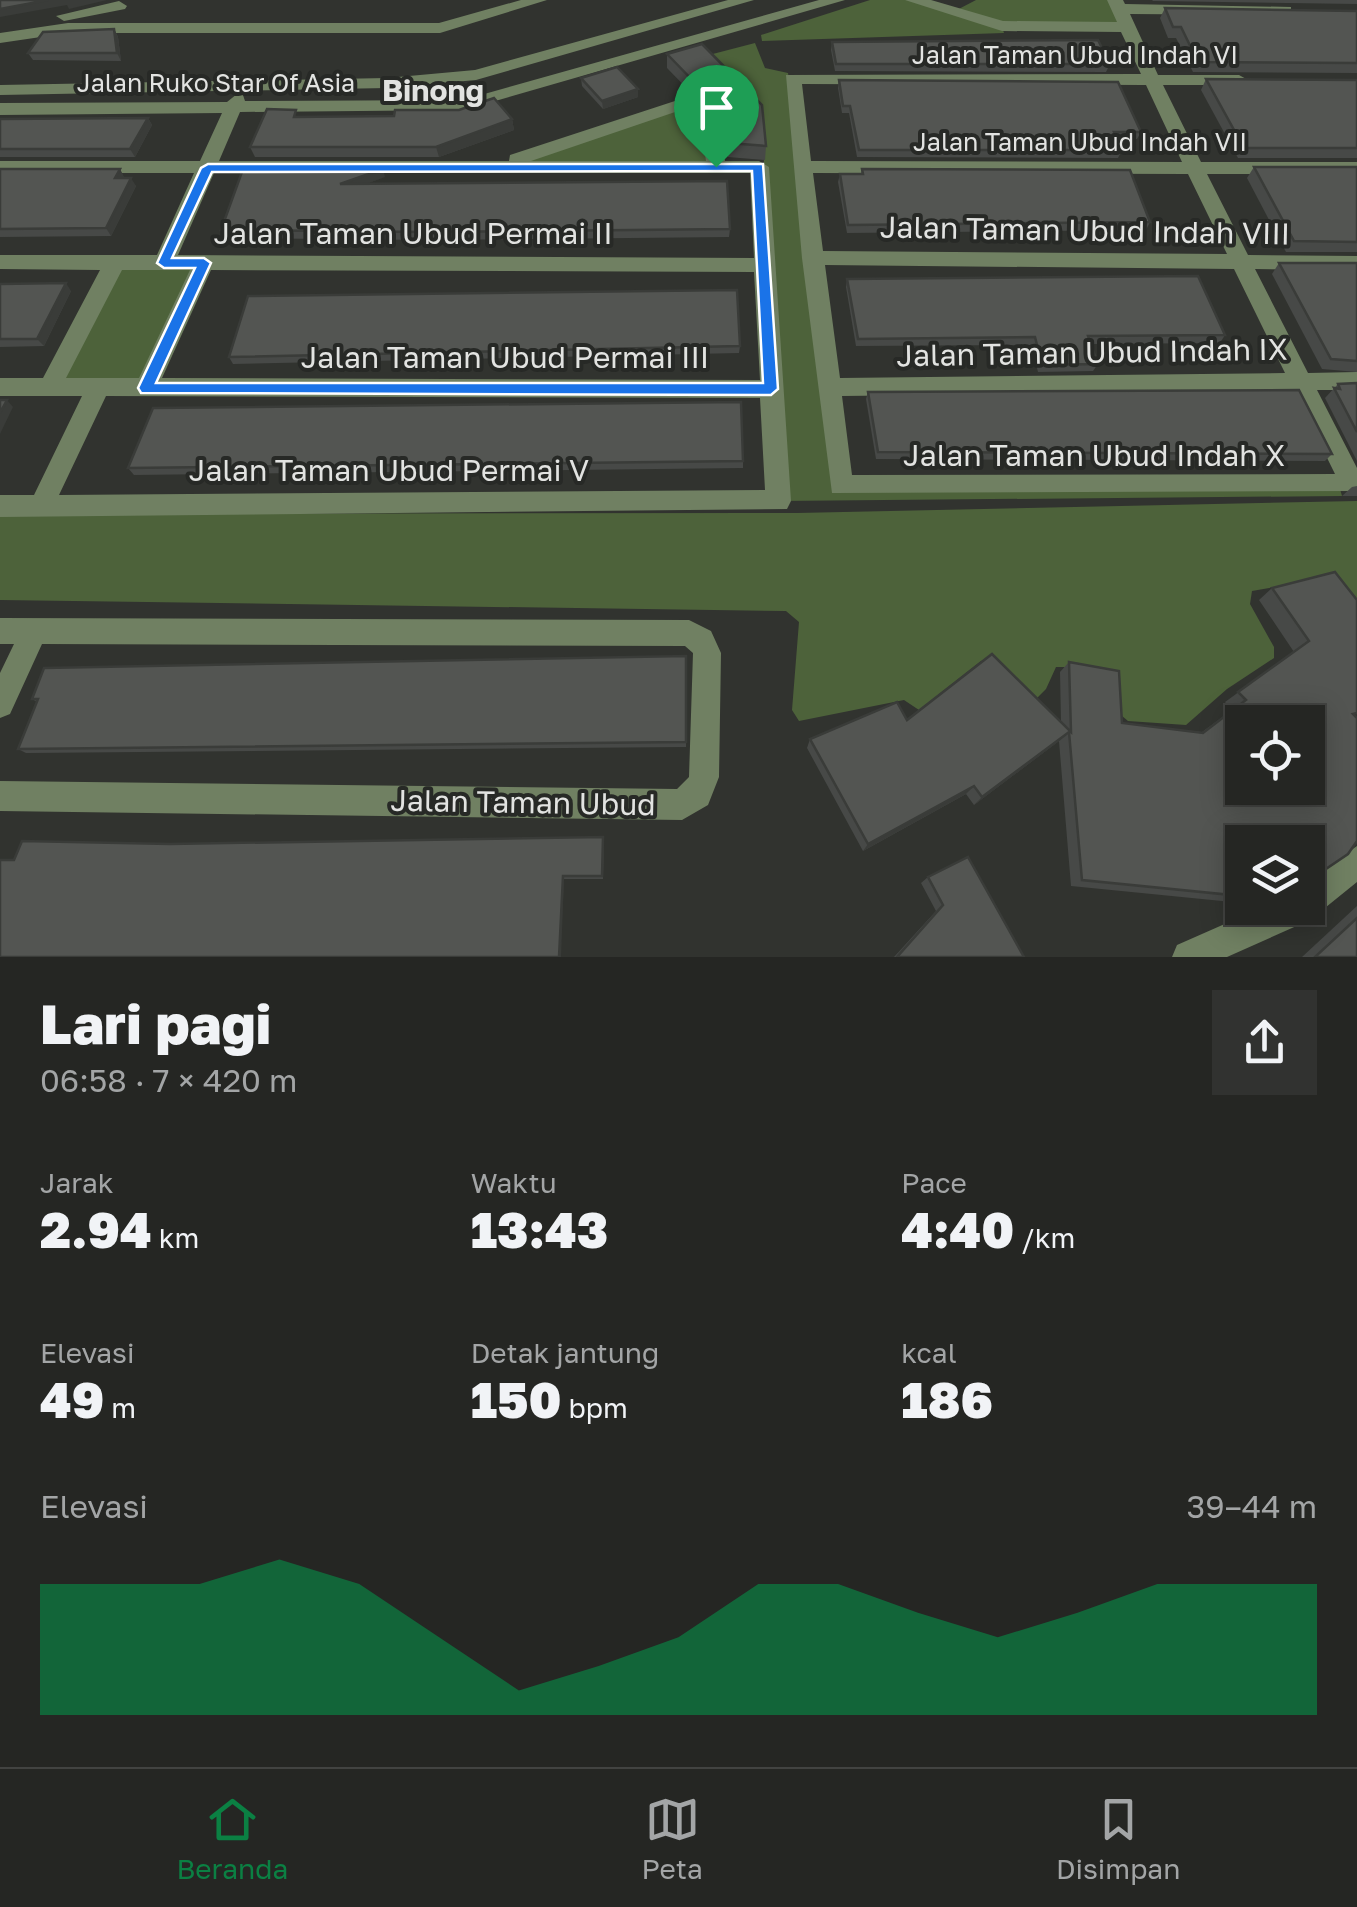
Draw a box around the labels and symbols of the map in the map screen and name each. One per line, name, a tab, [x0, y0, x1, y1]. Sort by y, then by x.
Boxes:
street label: Jalan Taman Ubud Indah VI	[912, 39, 1238, 70]
pin	[674, 65, 759, 168]
street label: Jalan Ruko Star Of Asia	[77, 67, 355, 98]
district label: Binong	[382, 72, 484, 108]
street label: Jalan Taman Ubud Indah VII	[913, 126, 1247, 157]
street label: Jalan Taman Ubud Indah VIII	[880, 208, 1291, 252]
street label: Jalan Taman Ubud Permai II	[213, 215, 613, 251]
street label: Jalan Taman Ubud Indah IX	[896, 331, 1288, 373]
street label: Jalan Taman Ubud Permai III	[301, 339, 709, 375]
street label: Jalan Taman Ubud Indah X	[903, 437, 1285, 473]
street label: Jalan Taman Ubud Permai V	[189, 452, 589, 488]
street label: Jalan Taman Ubud	[390, 782, 656, 822]

